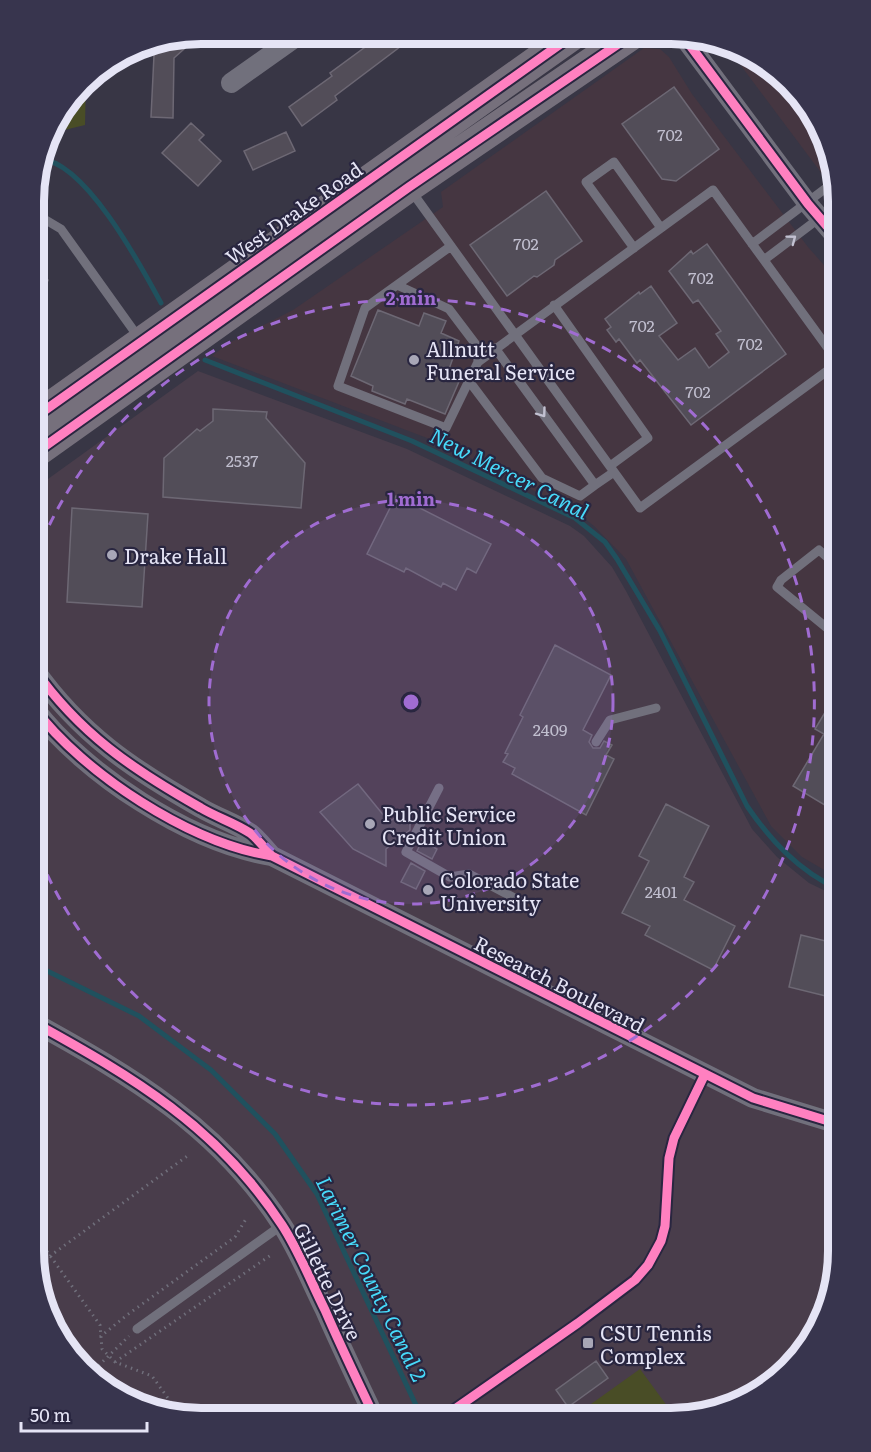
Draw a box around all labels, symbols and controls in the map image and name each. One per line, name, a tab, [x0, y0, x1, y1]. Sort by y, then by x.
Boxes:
house number: 702	[657, 122, 683, 146]
street label: West Drake Road	[218, 153, 368, 271]
house number: 702	[513, 231, 539, 255]
one-way arrow	[786, 236, 797, 247]
house number: 702	[688, 265, 714, 289]
text: 2 min	[386, 284, 437, 311]
house number: 702	[629, 313, 655, 337]
house number: 702	[737, 331, 763, 355]
place label: Allnutt Funeral Service	[426, 333, 575, 386]
marker: Allnutt Funeral Service	[407, 353, 421, 367]
house number: 702	[685, 379, 711, 403]
one-way arrow	[535, 406, 546, 417]
water label: New Mercer Canal	[425, 418, 595, 526]
house number: 2537	[226, 448, 258, 472]
text: 1 min	[387, 485, 436, 512]
place label: Drake Hall	[124, 540, 227, 570]
marker: Drake Hall	[105, 548, 119, 562]
centre of rings	[401, 692, 421, 712]
house number: 2409	[533, 717, 567, 741]
place label: Public Service Credit Union	[382, 798, 516, 851]
marker: Public Service Credit Union	[363, 817, 377, 831]
place label: Colorado State University	[440, 864, 579, 917]
house number: 2401	[645, 879, 678, 903]
marker: Colorado State University	[421, 883, 435, 897]
street label: Research Boulevard	[469, 927, 651, 1039]
water label: Larimer County Canal 2	[310, 1170, 436, 1386]
street label: Gillette Drive	[287, 1217, 371, 1345]
place label: CSU Tennis Complex	[600, 1317, 711, 1370]
marker: CSU Tennis Complex	[581, 1336, 595, 1350]
scale bar	[21, 1395, 147, 1433]
text: 50 m	[30, 1401, 71, 1428]

